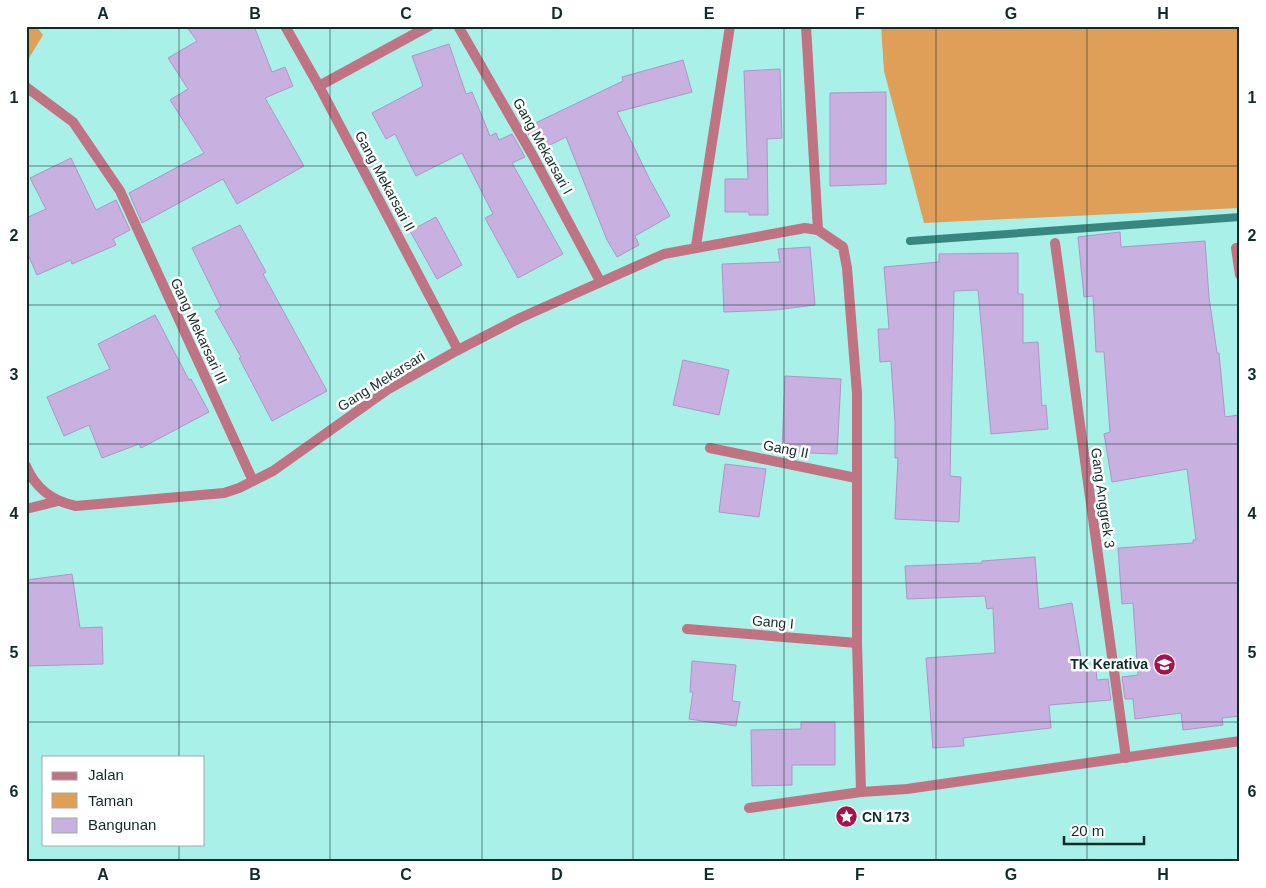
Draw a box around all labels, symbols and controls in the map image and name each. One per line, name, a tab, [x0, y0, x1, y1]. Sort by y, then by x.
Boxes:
text: A	[97, 5, 109, 22]
text: B	[249, 5, 261, 22]
text: C	[400, 5, 412, 22]
text: D	[551, 5, 563, 22]
text: E	[704, 5, 715, 22]
text: F	[855, 5, 865, 22]
text: G	[1005, 5, 1017, 22]
text: H	[1157, 5, 1169, 22]
text: 1	[10, 89, 19, 106]
text: 1	[1248, 89, 1257, 106]
street label: Gang Mekarsari I	[510, 95, 576, 197]
street label: Gang Mekarsari II	[352, 128, 418, 234]
text: 2	[10, 227, 19, 244]
text: 2	[1248, 227, 1257, 244]
street label: Gang Mekarsari III	[167, 275, 231, 387]
street label: Gang Mekarsari	[335, 348, 427, 414]
text: 3	[10, 366, 19, 383]
text: 3	[1248, 366, 1257, 383]
street label: Gang II	[762, 437, 810, 461]
street label: Gang Anggrek 3	[1088, 447, 1118, 549]
text: 4	[10, 505, 19, 522]
text: 4	[1248, 505, 1257, 522]
street label: Gang I	[751, 612, 795, 632]
text: 5	[10, 644, 19, 661]
text: 5	[1248, 644, 1257, 661]
school or university icon: TK Kerativa	[1152, 652, 1176, 676]
place label: TK Kerativa	[1070, 656, 1148, 672]
legend	[42, 756, 205, 846]
text: Jalan	[88, 766, 124, 783]
text: 6	[10, 783, 19, 800]
text: 6	[1248, 783, 1257, 800]
text: Taman	[88, 792, 133, 809]
place icon: CN 173	[834, 805, 858, 829]
place label: CN 173	[862, 809, 910, 825]
scale bar	[1064, 813, 1144, 845]
text: Bangunan	[88, 816, 156, 833]
text: 20 m	[1071, 822, 1104, 839]
text: A	[97, 866, 109, 883]
text: B	[249, 866, 261, 883]
text: C	[400, 866, 412, 883]
text: D	[551, 866, 563, 883]
text: E	[704, 866, 715, 883]
text: F	[855, 866, 865, 883]
text: G	[1005, 866, 1017, 883]
text: H	[1157, 866, 1169, 883]

